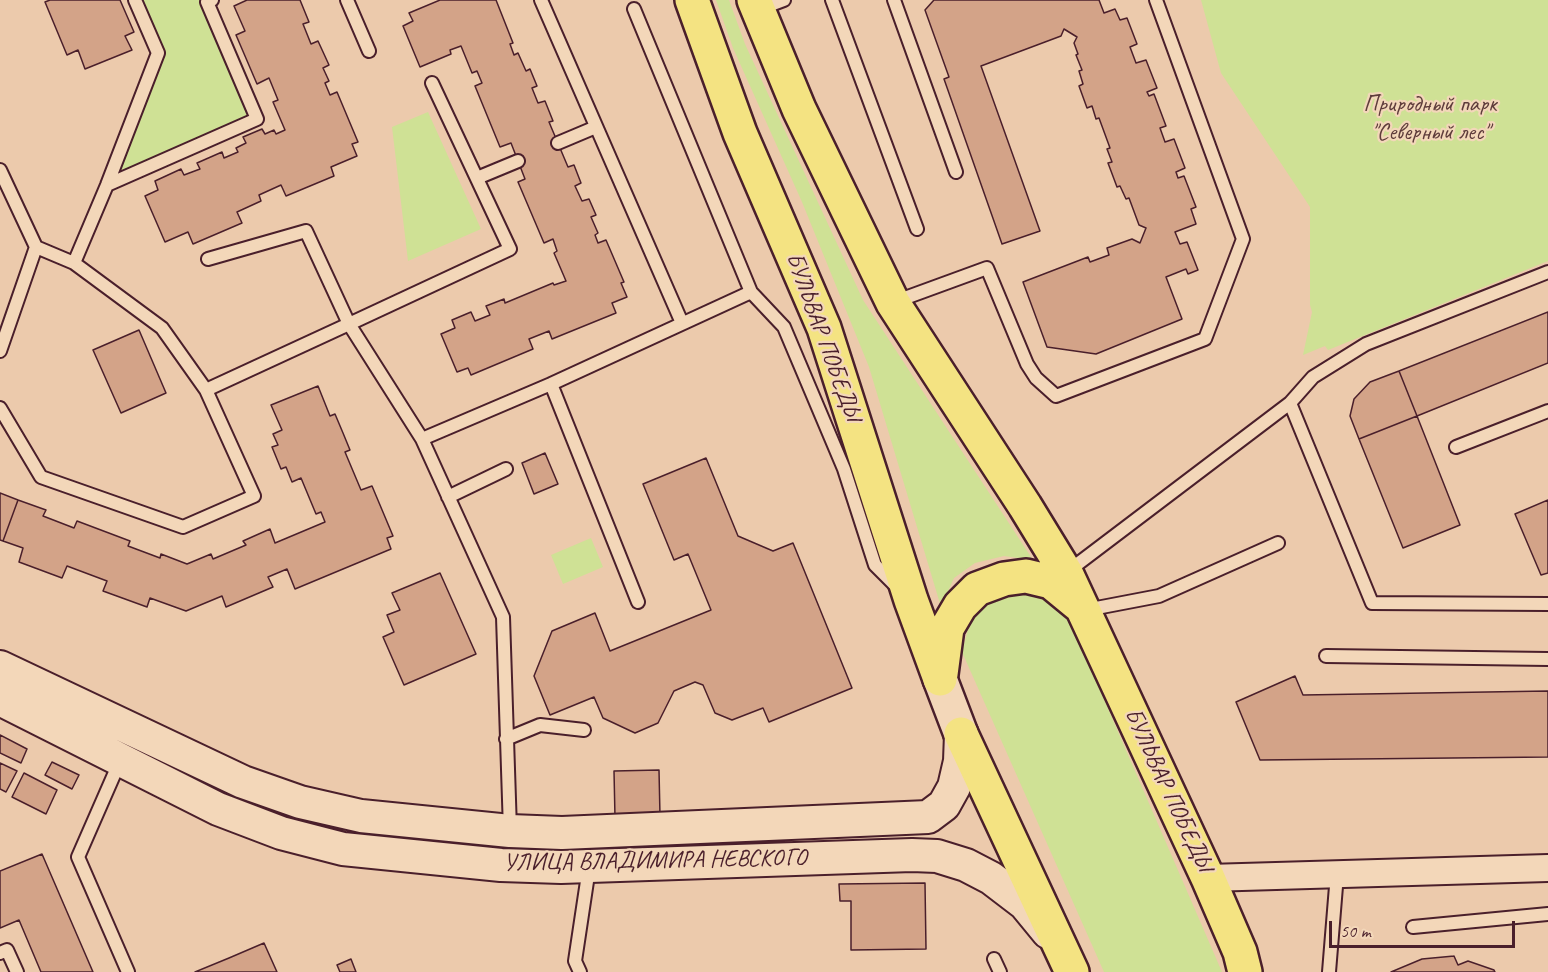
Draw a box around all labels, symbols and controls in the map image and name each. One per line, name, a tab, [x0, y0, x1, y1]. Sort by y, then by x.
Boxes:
park label: Природный парк "Северный лес"	[1363, 91, 1497, 147]
street label: БУЛЬВАР ПОБЕДЫ	[779, 249, 867, 425]
street label: БУЛЬВАР ПОБЕДЫ	[1118, 704, 1218, 876]
street label: УЛИЦА ВЛАДИМИРА НЕВСКОГО	[503, 844, 807, 878]
scale bar	[1332, 909, 1518, 947]
text: 50 m	[1340, 920, 1371, 942]

